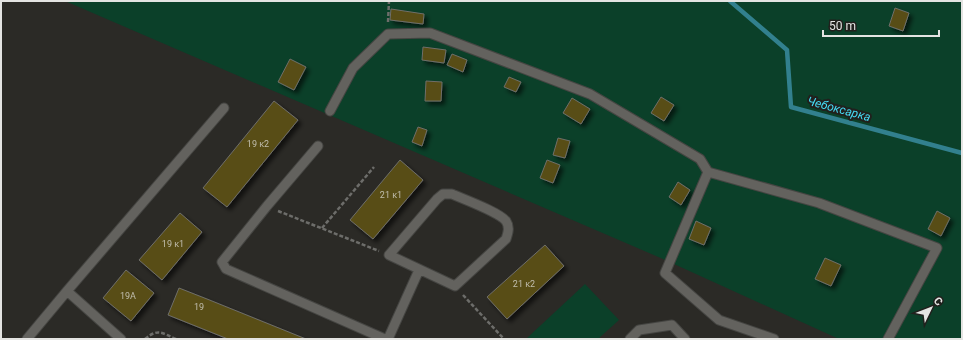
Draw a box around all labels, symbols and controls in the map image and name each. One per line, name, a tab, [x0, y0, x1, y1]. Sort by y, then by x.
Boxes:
scale bar	[823, 12, 939, 38]
text: 50 m	[829, 19, 856, 33]
water label: Чебоксарка	[806, 94, 872, 124]
house number: 19 к2	[247, 139, 269, 149]
house number: 21 к1	[380, 190, 402, 200]
house number: 19 к1	[162, 239, 184, 249]
house number: 21 к2	[513, 279, 535, 289]
north arrow	[911, 288, 951, 328]
house number: 19А	[120, 291, 136, 301]
text: С	[931, 294, 945, 309]
house number: 19	[194, 302, 204, 312]

